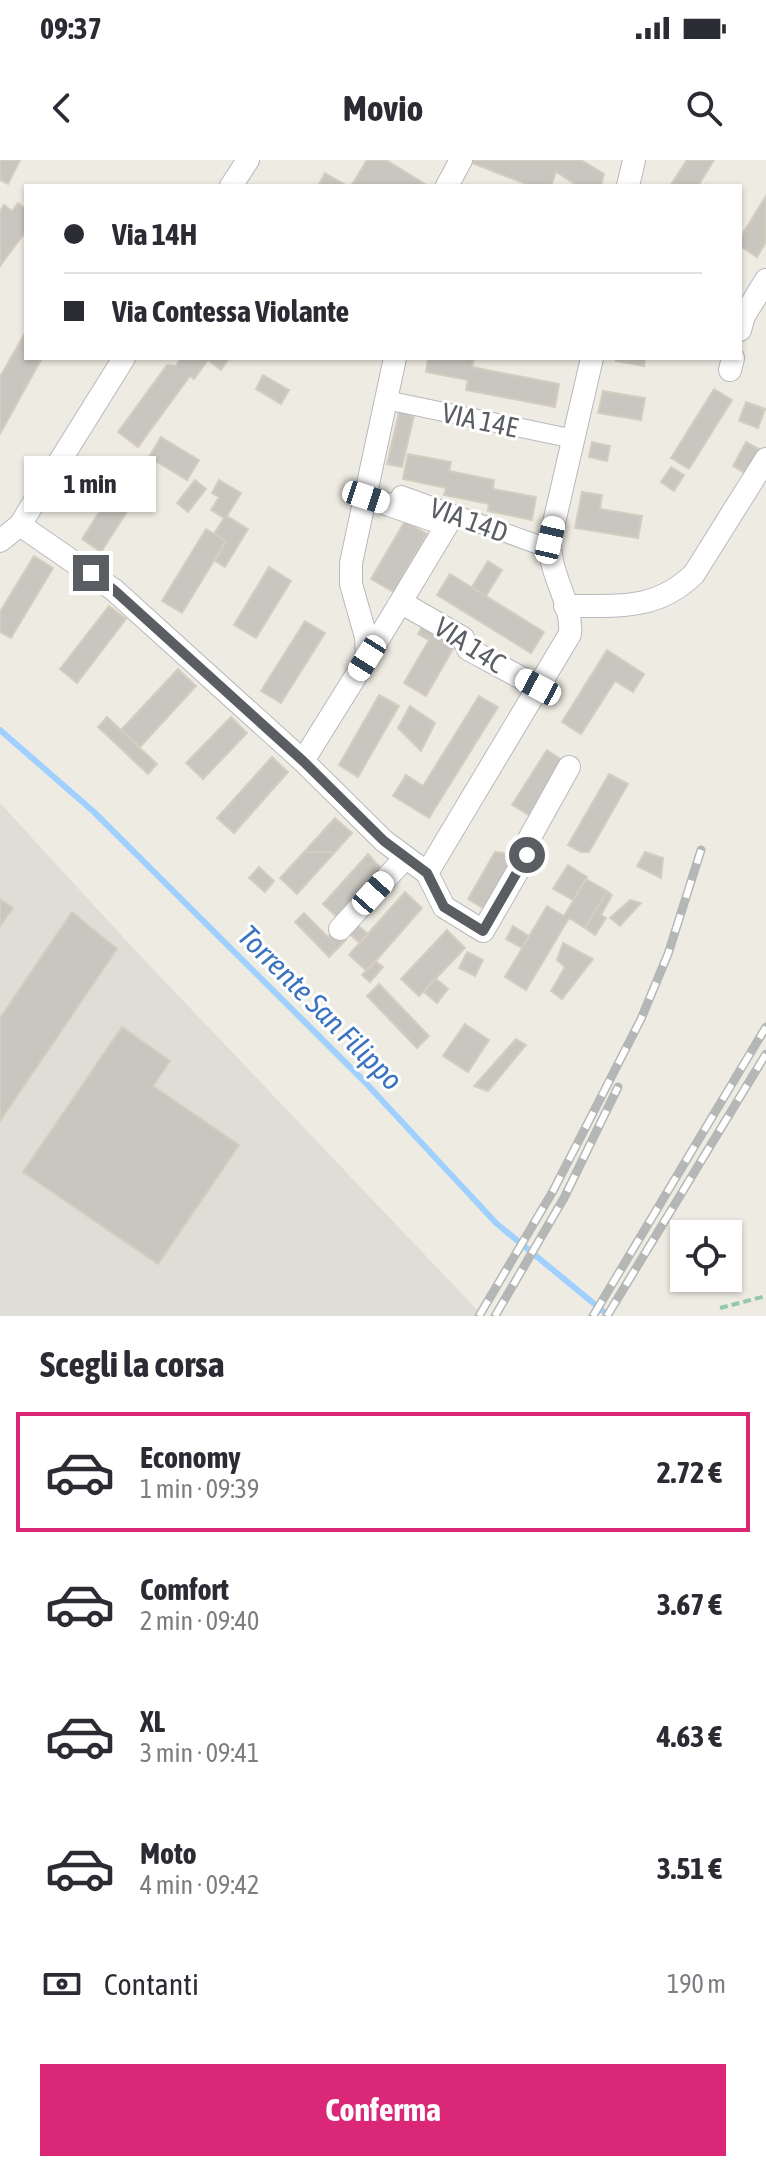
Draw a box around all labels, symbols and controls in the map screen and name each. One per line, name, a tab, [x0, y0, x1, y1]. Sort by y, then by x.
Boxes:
text: 09:37	[40, 11, 102, 45]
icon: back	[40, 86, 84, 130]
icon: search	[682, 86, 726, 130]
text: Movio	[343, 87, 423, 129]
text: Via 14H	[112, 217, 197, 251]
text: Via Contessa Violante	[112, 294, 349, 328]
street label: VIA 14E	[439, 396, 521, 444]
callout: 1 min	[25, 457, 157, 513]
text: 1 min	[63, 469, 117, 499]
car	[339, 478, 393, 516]
street label: VIA 14D	[426, 491, 512, 549]
car	[533, 514, 567, 566]
route end	[73, 555, 109, 591]
street label: VIA 14C	[429, 611, 511, 680]
car	[344, 631, 390, 685]
car	[511, 665, 565, 709]
route start	[509, 837, 545, 873]
car	[348, 867, 398, 919]
water label: Torrente San Filippo	[232, 918, 410, 1096]
map controls	[670, 1220, 742, 1292]
button: locate	[670, 1220, 742, 1292]
text: Scegli la corsa	[40, 1343, 225, 1385]
icon: car	[44, 1436, 116, 1508]
text: Economy	[140, 1440, 241, 1474]
text: 2.72 €	[657, 1455, 722, 1489]
text: 1 min · 09:39	[140, 1474, 259, 1504]
icon: car	[44, 1568, 116, 1640]
text: Comfort	[140, 1572, 229, 1606]
text: 3.67 €	[657, 1587, 722, 1621]
text: 2 min · 09:40	[140, 1606, 259, 1636]
icon: car	[44, 1700, 116, 1772]
text: XL	[140, 1704, 165, 1738]
text: 4.63 €	[657, 1719, 722, 1753]
text: 3 min · 09:41	[140, 1738, 259, 1768]
icon: car	[44, 1832, 116, 1904]
text: Moto	[140, 1836, 197, 1870]
text: 3.51 €	[657, 1851, 722, 1885]
text: 4 min · 09:42	[140, 1870, 259, 1900]
icon: cash	[40, 1962, 84, 2006]
text: Contanti	[104, 1967, 199, 2001]
text: 190 m	[667, 1969, 726, 1999]
button: Conferma	[40, 2064, 726, 2156]

